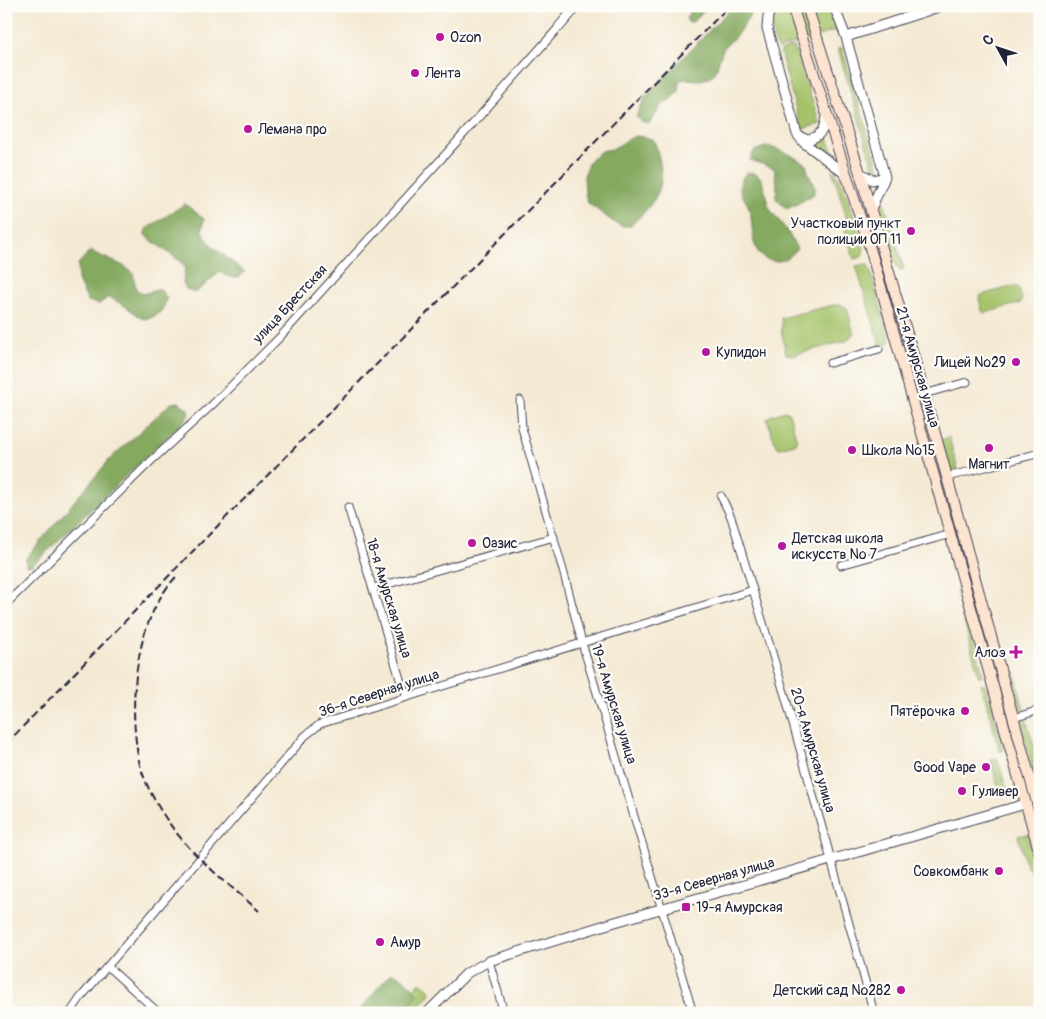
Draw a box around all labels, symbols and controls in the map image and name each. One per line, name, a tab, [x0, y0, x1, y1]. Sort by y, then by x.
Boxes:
north arrow	[974, 22, 1024, 72]
place label: Ozon	[450, 29, 482, 46]
marker: Ozon	[434, 31, 446, 43]
text: С	[979, 31, 998, 49]
place label: Лента	[424, 65, 461, 82]
marker: Лента	[409, 67, 421, 79]
place label: Лемана про	[257, 121, 327, 138]
marker: Лемана про	[242, 123, 254, 135]
place label: Участковый пункт полиции ОП 11	[790, 215, 901, 248]
marker: Участковый пункт полиции ОП 11	[905, 225, 917, 237]
street label: улица Брестская	[249, 261, 331, 347]
street label: 21-я Амурская улица	[893, 305, 943, 429]
place label: Купидон	[716, 344, 766, 361]
marker: Купидон	[700, 346, 712, 358]
place label: Лицей №29	[933, 354, 1006, 371]
marker: Лицей №29	[1010, 356, 1022, 368]
place label: Школа №15	[862, 442, 935, 459]
marker: Магнит	[983, 442, 995, 454]
marker: Школа №15	[846, 444, 858, 456]
place label: Магнит	[968, 456, 1010, 473]
place label: Детская школа искусств № 7	[791, 530, 883, 563]
place label: Оазис	[482, 535, 518, 552]
street label: 18-я Амурская улица	[363, 536, 415, 660]
marker: Оазис	[466, 537, 478, 549]
marker: Детская школа искусств № 7	[776, 540, 788, 552]
street label: 19-я Амурская улица	[588, 642, 640, 766]
place label: Алоэ	[975, 644, 1006, 661]
marker: Алоэ	[1010, 646, 1022, 658]
street label: 36-я Северная улица	[317, 666, 441, 720]
street label: 20-я Амурская улица	[787, 686, 839, 814]
place label: Пятёрочка	[891, 703, 955, 720]
marker: Пятёрочка	[959, 705, 971, 717]
place label: Good Vape	[913, 759, 976, 776]
marker: Good Vape	[980, 761, 992, 773]
place label: Гуливер	[972, 783, 1019, 800]
marker: Гуливер	[956, 785, 968, 797]
street label: 33-я Северная улица	[652, 854, 776, 904]
place label: Совкомбанк	[913, 863, 989, 880]
marker: Совкомбанк	[993, 865, 1005, 877]
place label: 19-я Амурская	[696, 899, 783, 916]
marker: 19-я Амурская	[680, 901, 692, 913]
place label: Амур	[390, 934, 421, 951]
marker: Амур	[374, 936, 386, 948]
place label: Детский сад №282	[773, 982, 891, 999]
marker: Детский сад №282	[895, 984, 907, 996]

